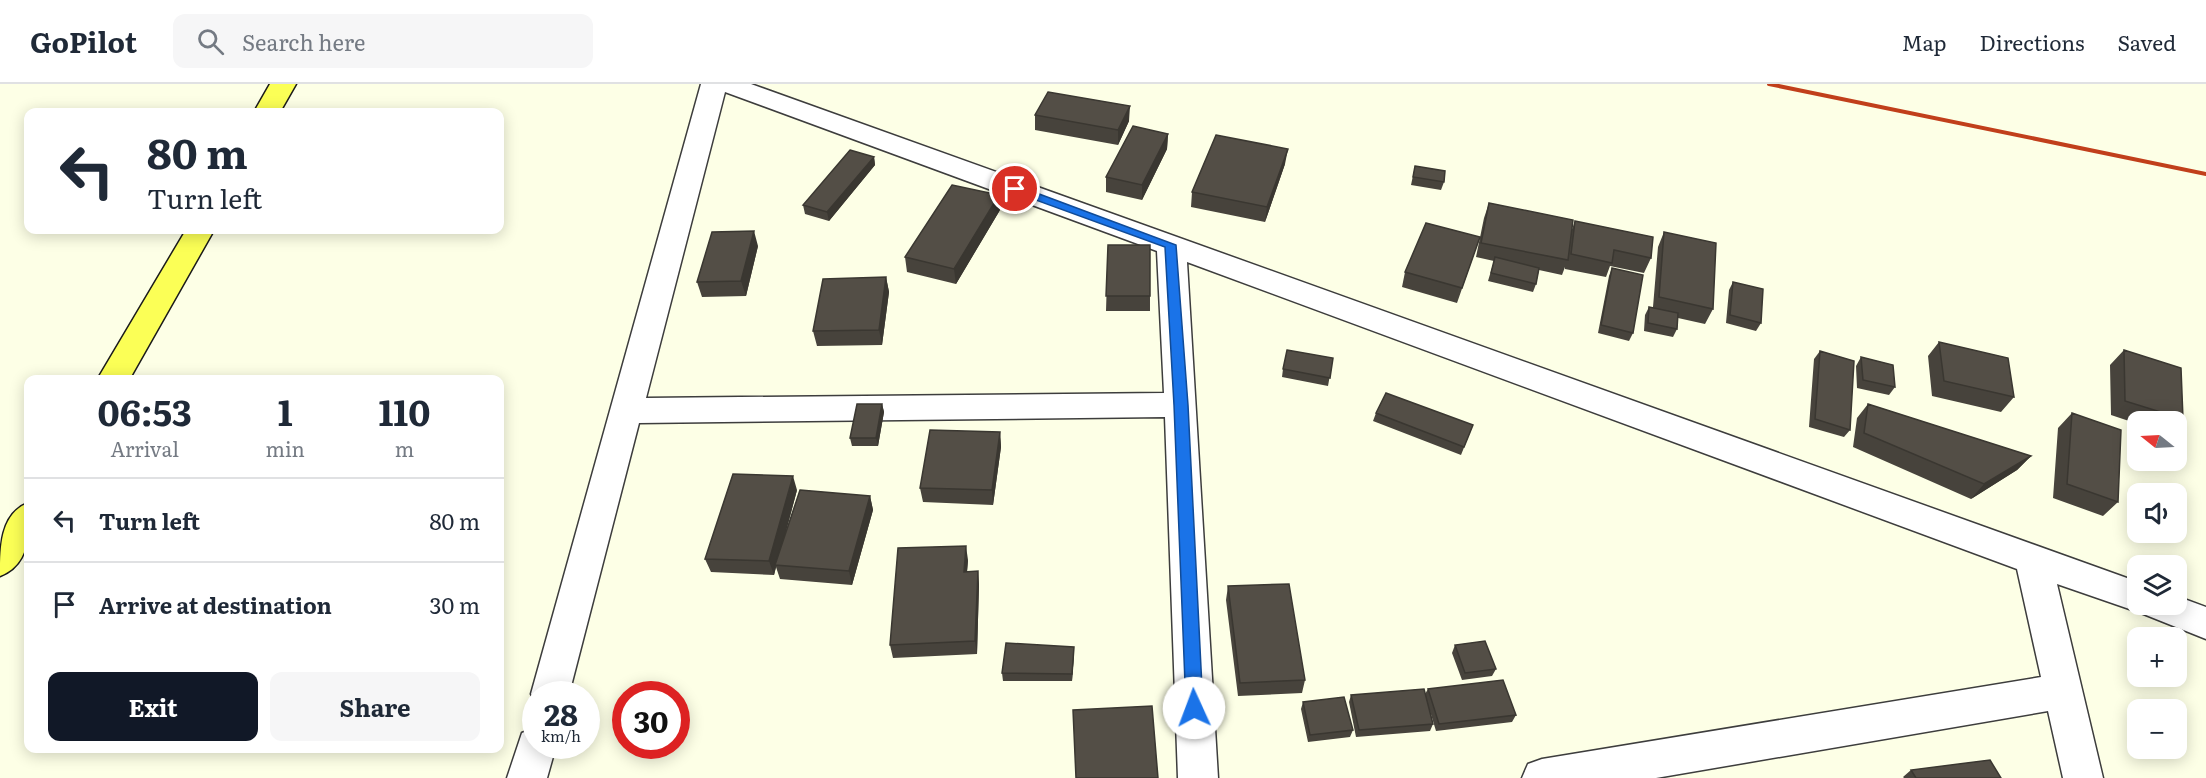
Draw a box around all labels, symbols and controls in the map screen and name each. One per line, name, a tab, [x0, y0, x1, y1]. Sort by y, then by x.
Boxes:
search box	[173, 14, 593, 68]
text: GoPilot	[30, 20, 137, 62]
icon: search	[194, 25, 227, 58]
text: Search here	[242, 25, 365, 58]
text: Map	[1902, 26, 1947, 57]
text: Directions	[1980, 26, 2085, 57]
text: Saved	[2118, 26, 2176, 57]
text: 80 m	[147, 120, 248, 182]
icon: left	[48, 132, 126, 210]
pin	[989, 163, 1040, 214]
icon: arrive	[998, 172, 1031, 205]
text: Turn left	[147, 177, 262, 217]
text: 06:53	[98, 384, 192, 437]
text: 1	[278, 384, 293, 437]
text: 110	[378, 384, 430, 437]
north arrow	[2127, 411, 2187, 471]
map controls	[2127, 411, 2187, 759]
text: Arrival	[111, 433, 179, 463]
text: min	[266, 433, 305, 463]
text: m	[395, 433, 414, 463]
button: sound	[2127, 483, 2187, 543]
icon: left	[48, 504, 81, 537]
text: Turn left	[99, 504, 200, 537]
text: 80 m	[429, 504, 480, 537]
button: layers	[2127, 555, 2187, 615]
icon: arrive	[48, 588, 81, 621]
text: Arrive at destination	[99, 588, 332, 621]
text: 30 m	[430, 588, 480, 621]
button: +	[2127, 627, 2187, 687]
button: Exit	[48, 672, 258, 741]
button: Share	[270, 672, 480, 741]
position arrow	[1162, 676, 1226, 740]
speed limit sign: 30	[612, 681, 690, 759]
text: 28	[544, 691, 578, 735]
button: −	[2127, 699, 2187, 759]
text: km/h	[541, 724, 581, 747]

